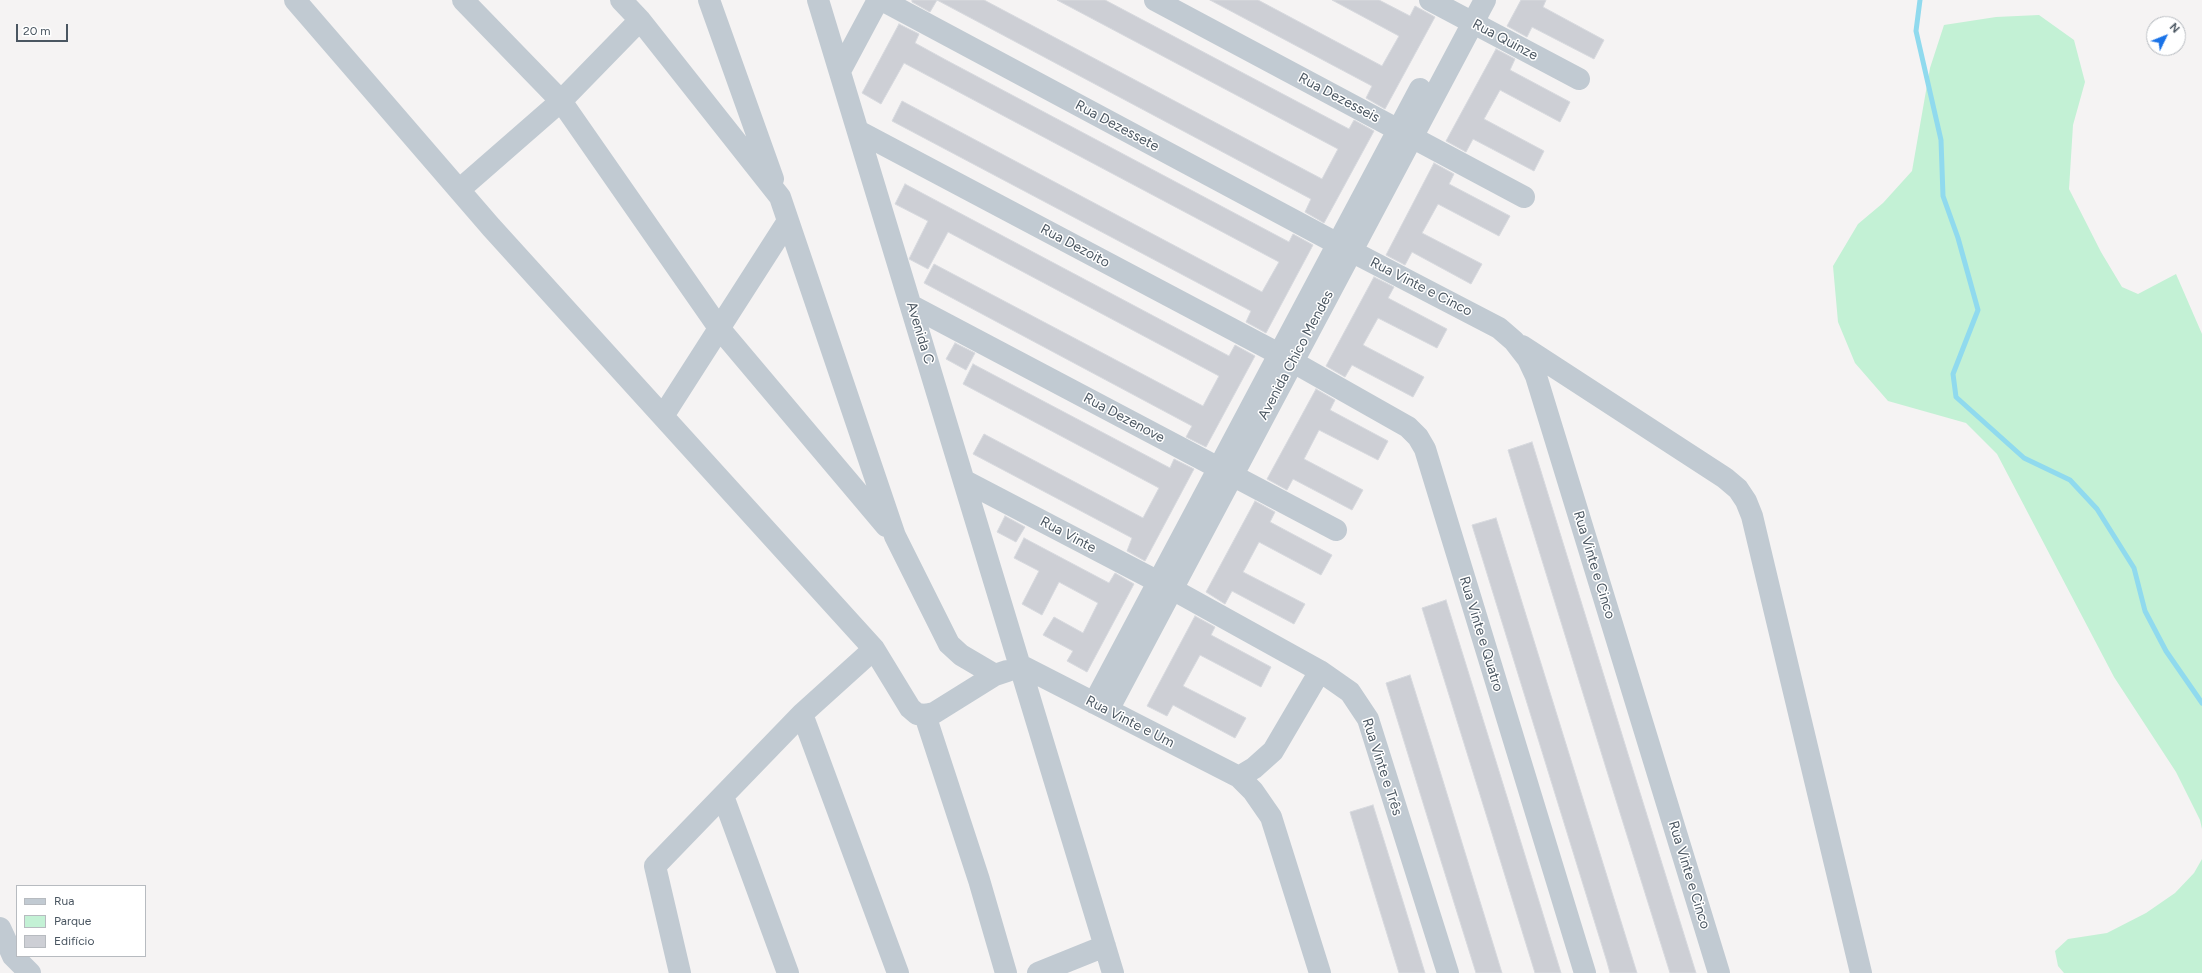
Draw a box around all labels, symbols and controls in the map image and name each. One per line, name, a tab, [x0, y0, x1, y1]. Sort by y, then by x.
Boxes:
scale bar	[18, 16, 70, 42]
street label: Rua Quinze	[1469, 16, 1541, 64]
north arrow	[2146, 16, 2186, 56]
text: N	[2167, 21, 2182, 36]
text: 20 m	[23, 24, 51, 38]
street label: Rua Dezesseis	[1296, 70, 1382, 126]
street label: Rua Dezessete	[1072, 97, 1162, 155]
street label: Rua Dezoito	[1037, 221, 1113, 271]
street label: Rua Vinte e Cinco	[1367, 254, 1475, 320]
street label: Avenida Chico Mendes	[1255, 288, 1337, 422]
street label: Avenida C	[903, 300, 937, 366]
street label: Rua Dezenove	[1081, 390, 1167, 446]
street label: Rua Vinte e Cinco	[1570, 509, 1618, 621]
street label: Rua Vinte	[1037, 513, 1099, 557]
street label: Rua Vinte e Quatro	[1456, 574, 1506, 694]
street label: Rua Vinte e Um	[1083, 692, 1177, 752]
street label: Rua Vinte e Três	[1358, 716, 1406, 818]
street label: Rua Vinte e Cinco	[1665, 819, 1713, 931]
legend	[16, 885, 146, 957]
text: Rua	[54, 894, 74, 908]
text: Parque	[54, 914, 91, 928]
text: Edifício	[54, 934, 94, 948]

